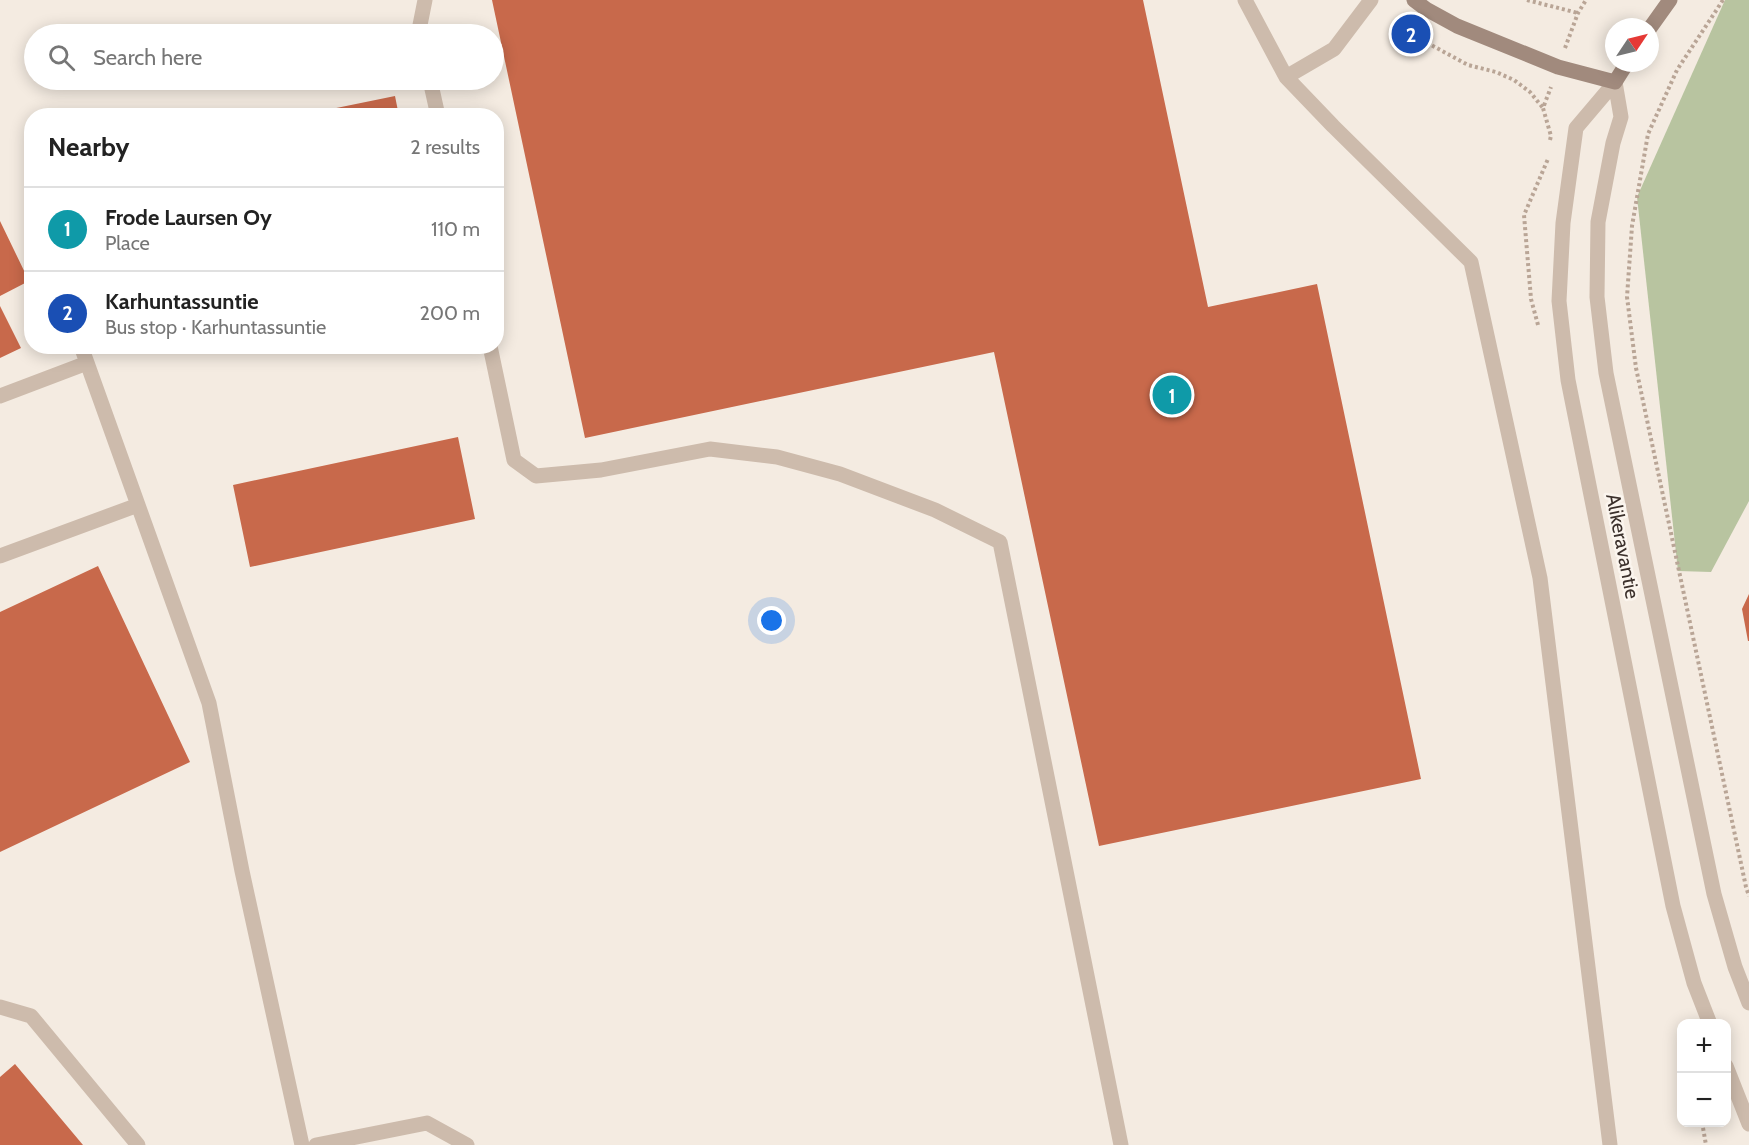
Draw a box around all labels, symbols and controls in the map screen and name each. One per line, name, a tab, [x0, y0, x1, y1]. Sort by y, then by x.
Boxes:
pin: 2	[1392, 12, 1430, 57]
north arrow	[1605, 18, 1659, 72]
search box	[24, 24, 504, 90]
icon: search	[45, 41, 78, 74]
text: Search here	[93, 44, 202, 71]
text: Nearby	[48, 131, 129, 163]
text: 2 results	[410, 135, 480, 159]
text: Frode Laursen Oy	[105, 204, 272, 231]
text: 1	[64, 217, 71, 241]
text: 110 m	[431, 217, 480, 241]
text: Place	[105, 231, 150, 255]
text: Karhuntassuntie	[105, 288, 259, 315]
text: 2	[62, 301, 73, 325]
text: 200 m	[420, 301, 480, 325]
text: Bus stop · Karhuntassuntie	[105, 315, 326, 339]
pin: 1	[1152, 372, 1192, 418]
street label: Alikeravantie	[1601, 491, 1645, 601]
your location	[757, 606, 786, 635]
map controls	[1677, 1019, 1731, 1127]
button: +	[1677, 1019, 1731, 1073]
button: −	[1677, 1073, 1731, 1127]

